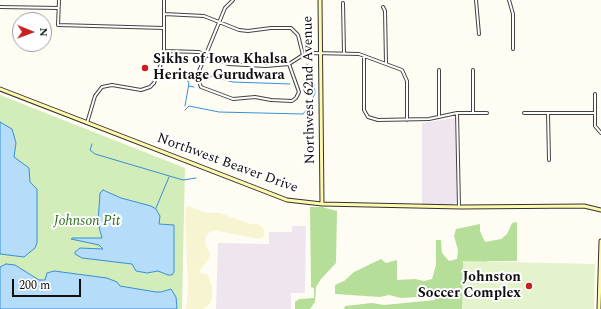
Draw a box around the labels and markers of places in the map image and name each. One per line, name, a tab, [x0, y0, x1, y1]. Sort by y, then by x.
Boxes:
place label: Sikhs of Iowa Khalsa Heritage Gurudwara	[153, 52, 287, 84]
marker: Sikhs of Iowa Khalsa Heritage Gurudwara	[140, 63, 150, 73]
place label: Johnston Soccer Complex	[418, 270, 521, 302]
marker: Johnston Soccer Complex	[524, 281, 534, 291]

